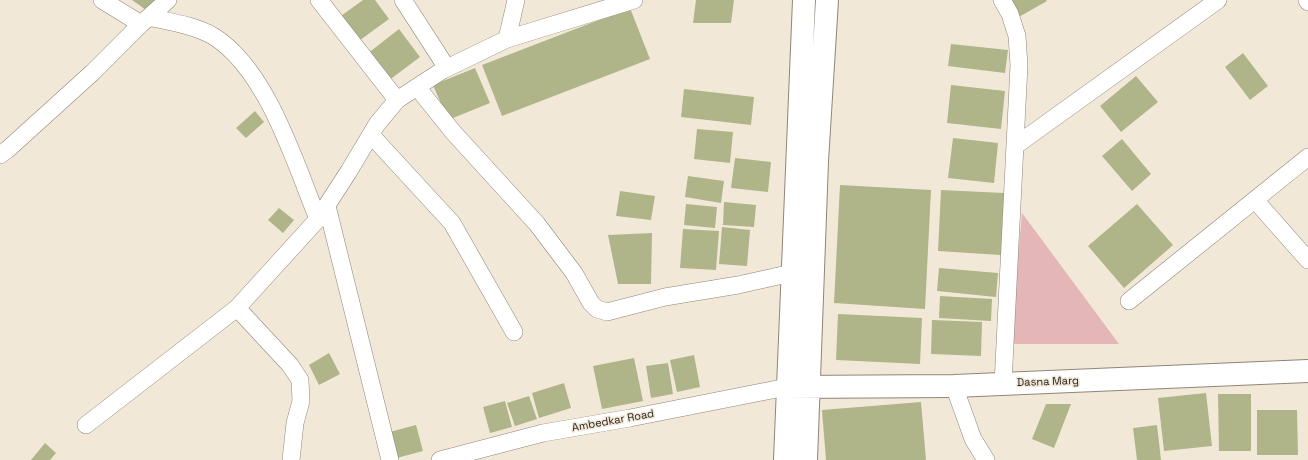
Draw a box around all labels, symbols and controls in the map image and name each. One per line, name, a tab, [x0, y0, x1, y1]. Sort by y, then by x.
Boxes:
street label: Dasna Marg	[1017, 374, 1079, 390]
street label: Ambedkar Road	[571, 407, 655, 435]

